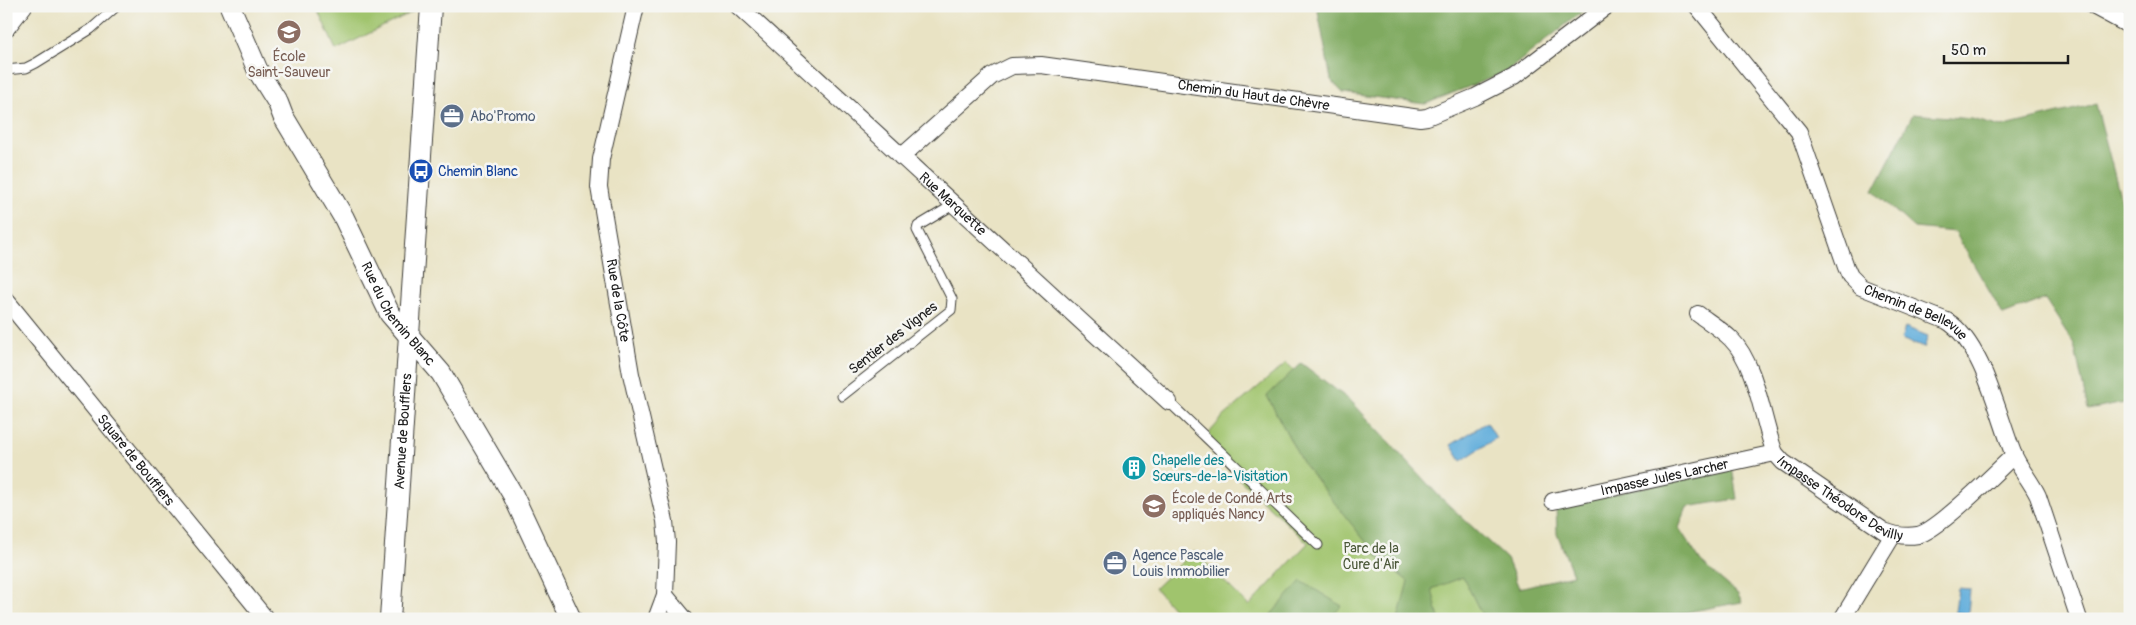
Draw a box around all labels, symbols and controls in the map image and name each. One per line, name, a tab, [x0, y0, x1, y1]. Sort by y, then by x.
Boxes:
school or university icon: École Saint-Sauveur	[276, 19, 302, 45]
scale bar	[1944, 32, 2067, 64]
text: 50 m	[1951, 41, 1986, 60]
place label: École Saint-Sauveur	[247, 47, 331, 81]
street label: Chemin du Haut de Chèvre	[1177, 76, 1331, 114]
office icon: Abo'Promo	[439, 103, 465, 129]
place label: Abo'Promo	[470, 108, 536, 125]
bus stop icon: Chemin Blanc	[408, 158, 434, 184]
place label: Chemin Blanc	[438, 163, 518, 180]
street label: Rue Marquette	[916, 168, 990, 239]
street label: Rue de la Côte	[603, 258, 634, 343]
street label: Rue du Chemin Blanc	[358, 259, 439, 369]
street label: Chemin de Bellevue	[1861, 281, 1972, 343]
street label: Sentier des Vignes	[845, 298, 941, 378]
street label: Avenue de Boufflers	[390, 372, 415, 490]
street label: Square de Boufflers	[94, 410, 179, 509]
place label: Chapelle des Sœurs-de-la-Visitation	[1152, 452, 1288, 485]
street label: Impasse Théodore Devilly	[1773, 452, 1904, 544]
building icon: Chapelle des Sœurs-de-la-Visitation	[1121, 455, 1147, 481]
street label: Impasse Jules Larcher	[1599, 455, 1730, 499]
place label: École de Condé Arts appliqués Nancy	[1172, 489, 1293, 523]
school or university icon: École de Condé Arts appliqués Nancy	[1141, 493, 1167, 519]
park label: Parc de la Cure d'Air	[1343, 540, 1399, 573]
place label: Agence Pascale Louis Immobilier	[1132, 547, 1230, 580]
office icon: Agence Pascale Louis Immobilier	[1102, 550, 1128, 576]

